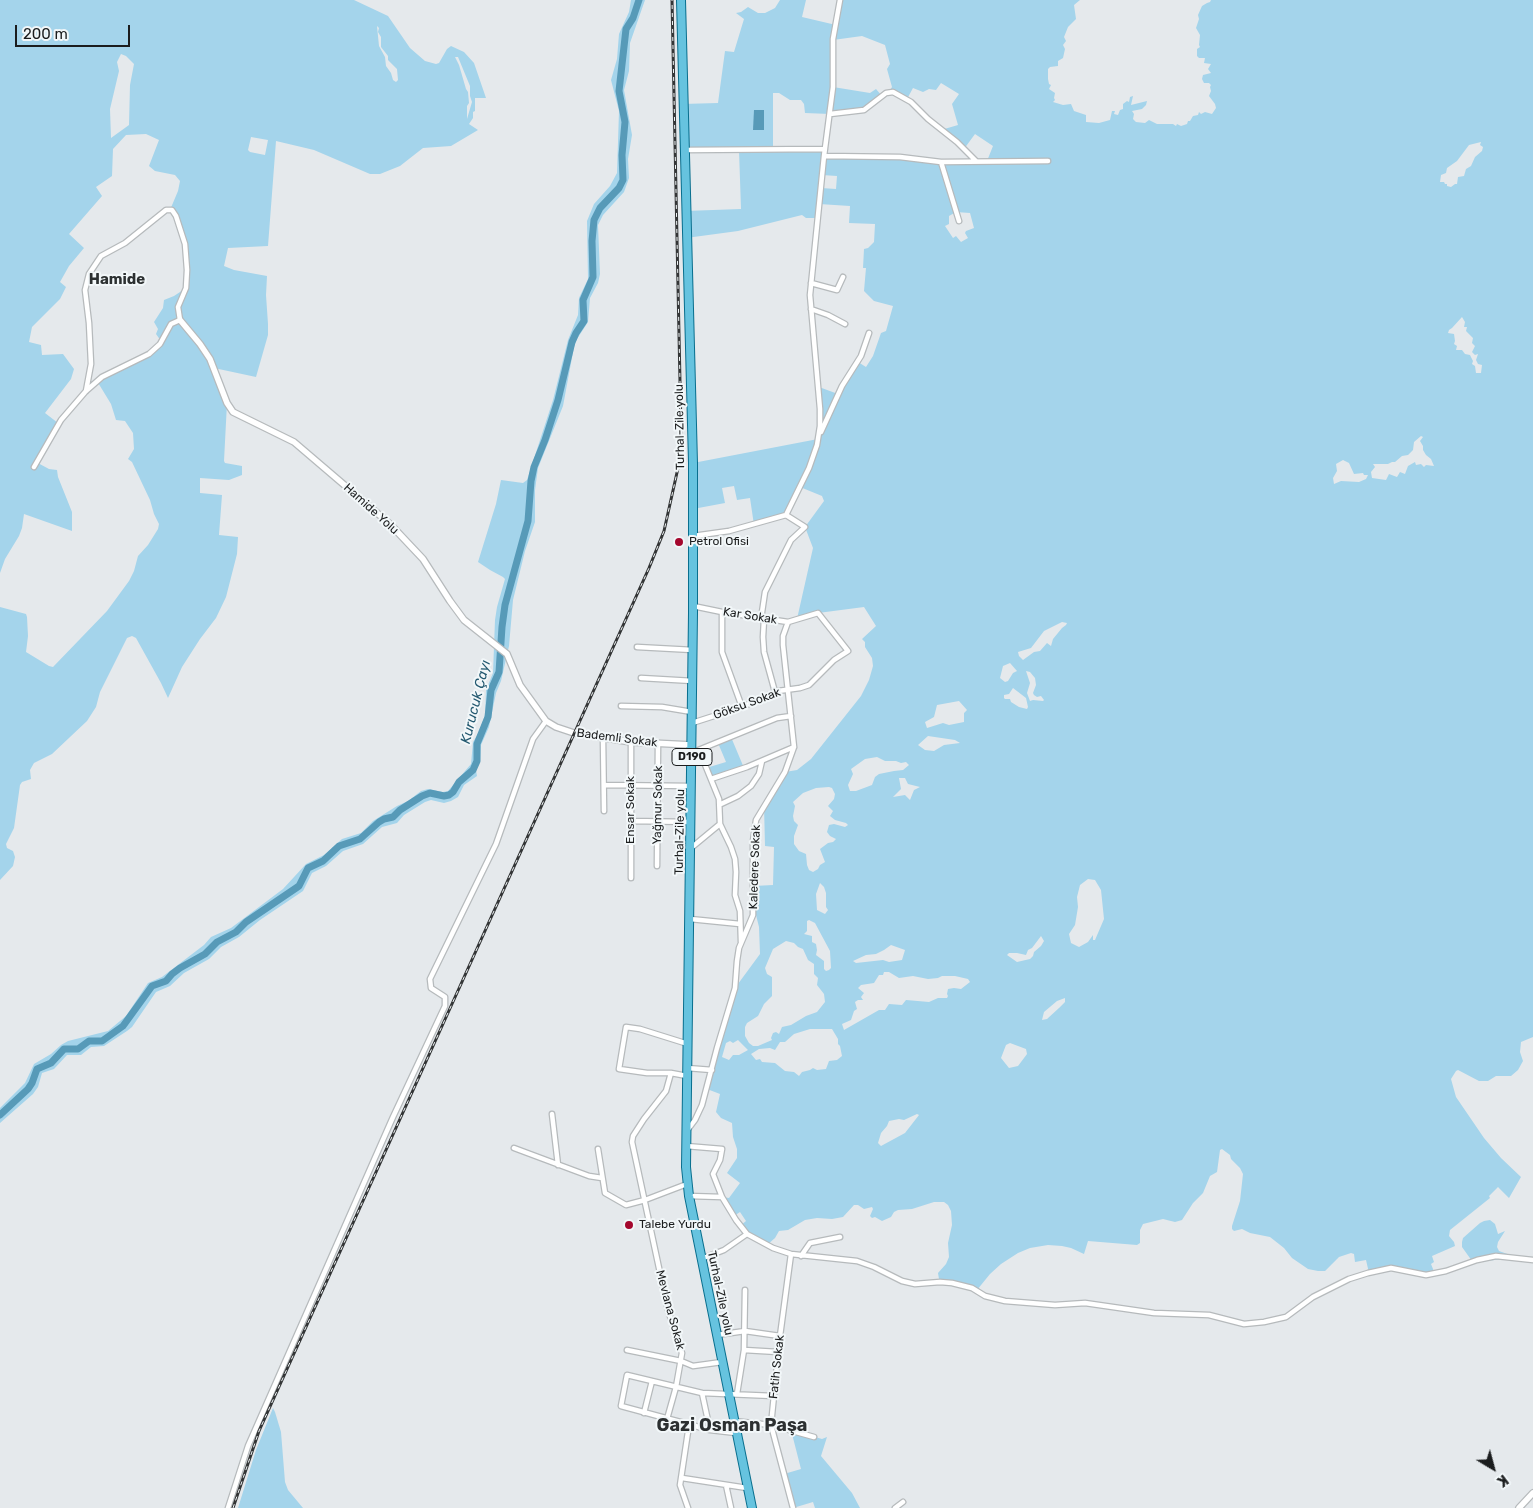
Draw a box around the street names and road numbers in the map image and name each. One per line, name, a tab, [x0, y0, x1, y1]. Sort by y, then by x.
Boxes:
street label: Turhal-Zile yolu	[672, 384, 688, 470]
street label: Hamide Yolu	[340, 480, 402, 538]
street label: Kar Sokak	[722, 605, 778, 627]
street label: Göksu Sokak	[711, 685, 783, 723]
street label: Bademli Sokak	[576, 726, 658, 750]
road number: D190	[672, 749, 712, 766]
street label: Yağmur Sokak	[650, 765, 666, 845]
street label: Ensar Sokak	[624, 776, 638, 844]
street label: Turhal-Zile yolu	[672, 789, 688, 875]
street label: Kaledere Sokak	[746, 824, 764, 910]
street label: Turhal-Zile yolu	[704, 1249, 736, 1337]
street label: Mevlana Sokak	[652, 1268, 688, 1352]
street label: Fatih Sokak	[766, 1334, 788, 1400]

